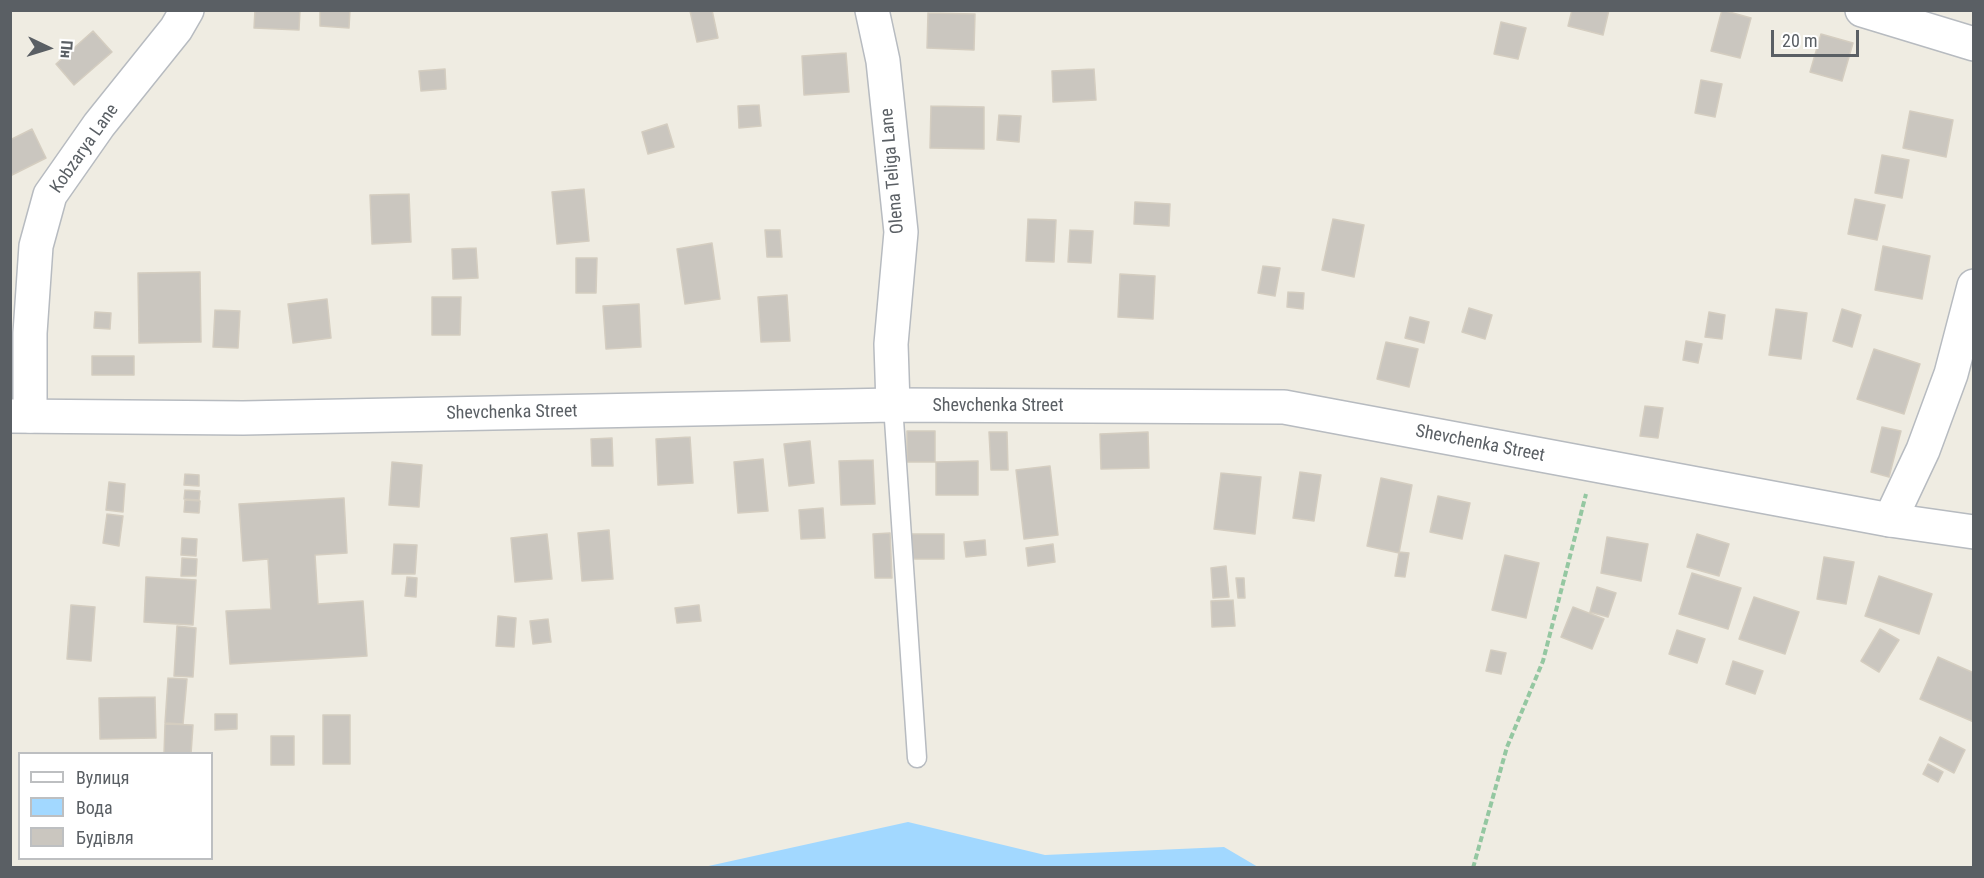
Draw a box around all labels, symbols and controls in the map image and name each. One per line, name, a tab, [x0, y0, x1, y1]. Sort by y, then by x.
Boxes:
north arrow	[18, 18, 78, 78]
scale bar	[1774, 18, 1862, 56]
text: 20 m	[1782, 30, 1817, 51]
text: Пн	[56, 40, 77, 59]
street label: Kobzarya Lane	[46, 100, 124, 198]
street label: Olena Teliga Lane	[877, 107, 909, 235]
street label: Shevchenka Street	[932, 395, 1064, 417]
street label: Shevchenka Street	[446, 401, 578, 425]
street label: Shevchenka Street	[1414, 421, 1546, 467]
legend	[18, 752, 213, 860]
text: Вулиця	[76, 767, 130, 788]
text: Вода	[76, 797, 113, 818]
text: Будівля	[76, 827, 134, 848]

